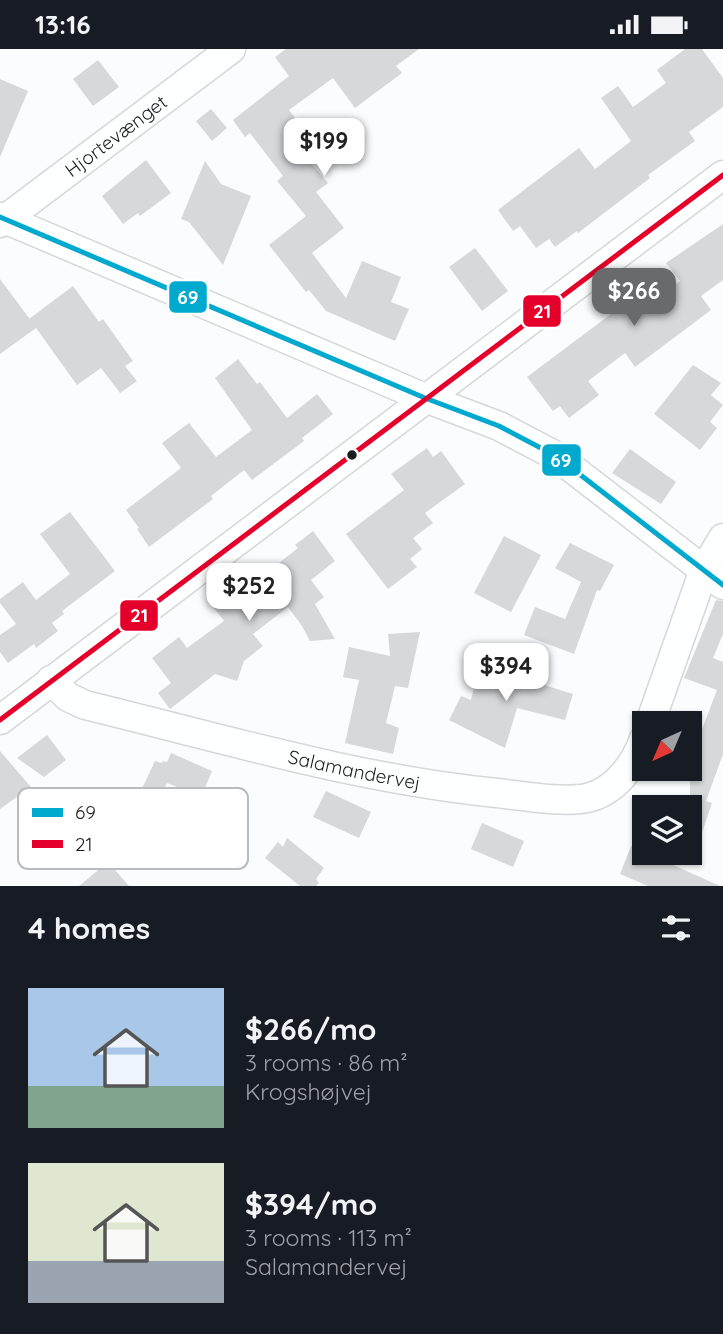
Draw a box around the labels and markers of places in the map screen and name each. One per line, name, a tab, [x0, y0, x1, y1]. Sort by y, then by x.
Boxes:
pin: $199	[283, 118, 365, 178]
pin: $266	[593, 268, 675, 328]
unlabelled marker	[345, 448, 359, 462]
pin: $252	[208, 563, 290, 623]
pin: $394	[465, 643, 547, 703]

